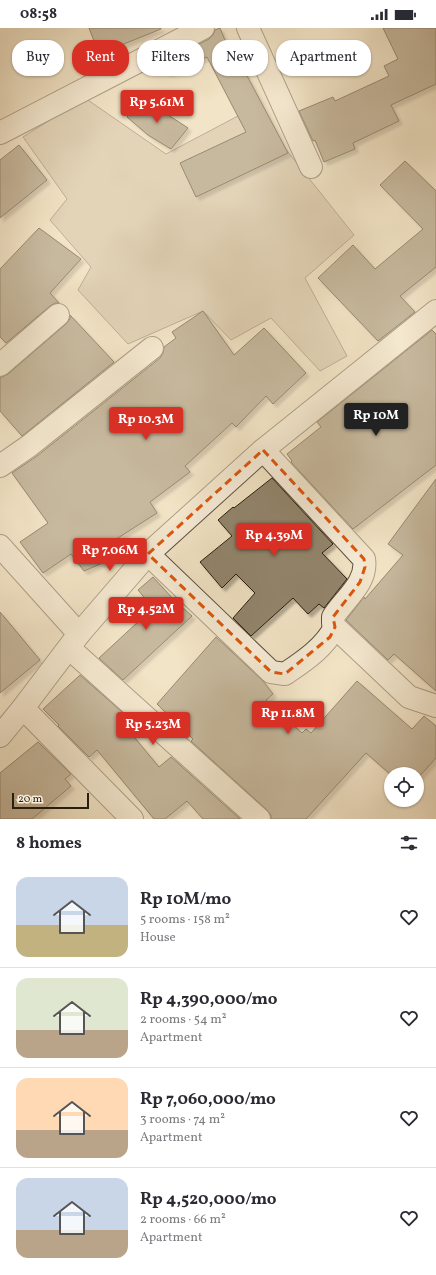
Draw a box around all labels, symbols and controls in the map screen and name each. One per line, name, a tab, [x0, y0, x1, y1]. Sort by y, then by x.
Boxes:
text: 08:58	[20, 4, 57, 25]
chip: Buy	[12, 40, 64, 76]
chip: Rent	[72, 40, 129, 76]
chip: Filters	[137, 40, 204, 76]
chip: New	[212, 40, 268, 76]
chip: Apartment	[276, 40, 371, 76]
pin: Rp 5.61M	[116, 90, 198, 124]
text: Rp 5.61M	[130, 94, 184, 112]
pin: Rp 10M	[343, 403, 409, 437]
pin: Rp 10.3M	[105, 407, 187, 441]
text: Rp 10M	[353, 407, 399, 425]
text: Rp 10.3M	[118, 411, 174, 429]
pin: Rp 4.39M	[233, 523, 315, 557]
text: Rp 4.39M	[245, 527, 303, 545]
pin: Rp 7.06M	[69, 538, 151, 572]
text: Rp 7.06M	[82, 542, 138, 560]
pin: Rp 4.52M	[105, 597, 187, 631]
text: Rp 4.52M	[118, 601, 174, 619]
pin: Rp 11.8M	[247, 701, 329, 735]
text: Rp 11.8M	[261, 705, 315, 723]
pin: Rp 5.23M	[112, 712, 194, 746]
text: Rp 5.23M	[125, 716, 181, 734]
map controls	[384, 767, 424, 807]
button: locate	[384, 767, 424, 807]
scale bar	[12, 791, 89, 810]
text: 20 m	[18, 792, 42, 807]
text: 8 homes	[16, 832, 82, 855]
icon: filters	[398, 832, 420, 854]
text: Rp 10M/mo	[140, 888, 231, 911]
icon: home	[48, 893, 96, 941]
icon: heart	[398, 906, 420, 928]
text: 5 rooms · 158 m²	[140, 911, 230, 929]
text: House	[140, 929, 176, 947]
text: Rp 4,390,000/mo	[140, 988, 277, 1011]
icon: home	[48, 994, 96, 1042]
icon: heart	[398, 1007, 420, 1029]
text: 2 rooms · 54 m²	[140, 1011, 227, 1029]
text: Apartment	[140, 1029, 203, 1047]
text: Rp 7,060,000/mo	[140, 1088, 276, 1111]
icon: home	[48, 1094, 96, 1142]
icon: heart	[398, 1107, 420, 1129]
text: 3 rooms · 74 m²	[140, 1111, 225, 1129]
text: Apartment	[140, 1129, 203, 1147]
text: Rp 4,520,000/mo	[140, 1188, 277, 1211]
icon: home	[48, 1194, 96, 1242]
icon: heart	[398, 1207, 420, 1229]
text: 2 rooms · 66 m²	[140, 1211, 226, 1229]
text: Apartment	[140, 1229, 203, 1247]

